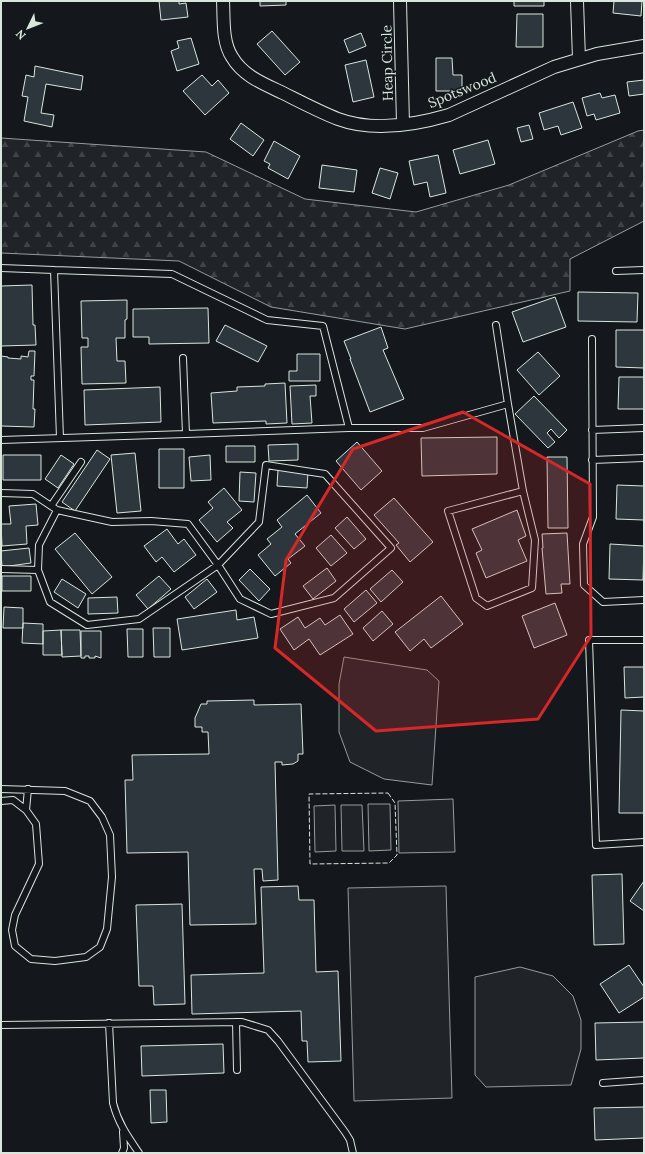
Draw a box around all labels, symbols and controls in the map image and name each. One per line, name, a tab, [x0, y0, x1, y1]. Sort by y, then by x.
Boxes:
north arrow	[8, 8, 48, 48]
street label: Heap Circle	[377, 24, 397, 101]
text: N	[12, 27, 29, 43]
street label: Spotswood	[425, 68, 499, 112]

